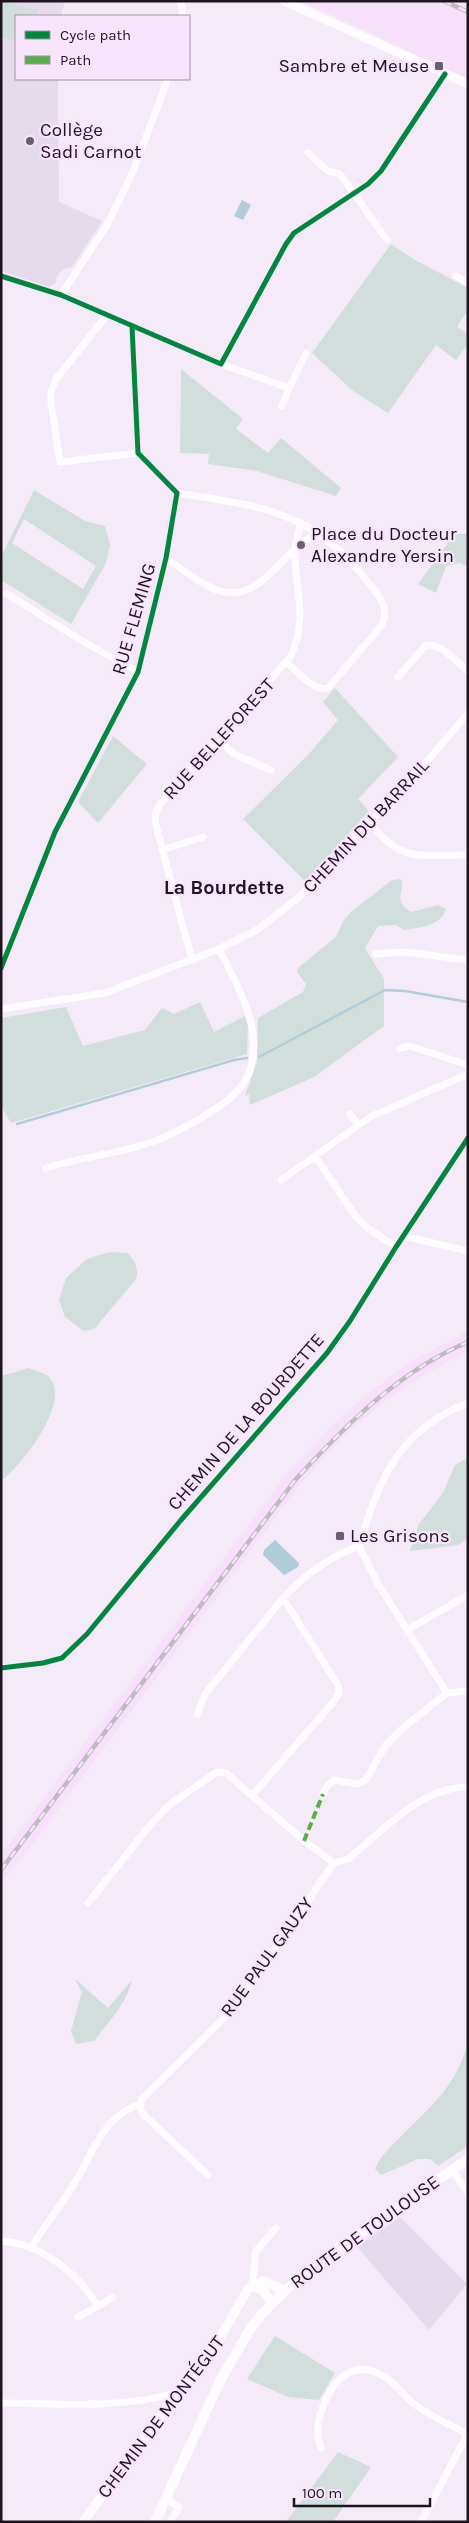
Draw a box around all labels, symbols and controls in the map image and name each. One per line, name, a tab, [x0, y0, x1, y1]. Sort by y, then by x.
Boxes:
legend	[15, 15, 190, 80]
text: Cycle path	[60, 26, 131, 44]
text: Path	[60, 51, 91, 69]
place label: Sambre et Meuse	[278, 55, 429, 77]
marker: Sambre et Meuse	[433, 60, 445, 72]
place label: Collège Sadi Carnot	[40, 119, 141, 163]
marker: Collège Sadi Carnot	[24, 135, 36, 147]
place label: Place du Docteur Alexandre Yersin	[311, 523, 457, 567]
marker: Place du Docteur Alexandre Yersin	[295, 539, 307, 551]
street label: RUE FLEMING	[108, 561, 160, 677]
street label: RUE BELLEFOREST	[159, 673, 280, 804]
street label: CHEMIN DU BARRAIL	[298, 755, 434, 897]
district label: La Bourdette	[164, 876, 284, 899]
street label: CHEMIN DE LA BOURDETTE	[163, 1329, 329, 1515]
place label: Les Grisons	[350, 1525, 450, 1547]
marker: Les Grisons	[334, 1530, 346, 1542]
street label: RUE PAUL GAUZY	[216, 1892, 318, 2021]
street label: ROUTE DE TOULOUSE	[286, 2171, 444, 2293]
street label: CHEMIN DE MONTÉGUT	[92, 2331, 229, 2502]
scale bar	[294, 2476, 430, 2508]
text: 100 m	[302, 2484, 342, 2502]

